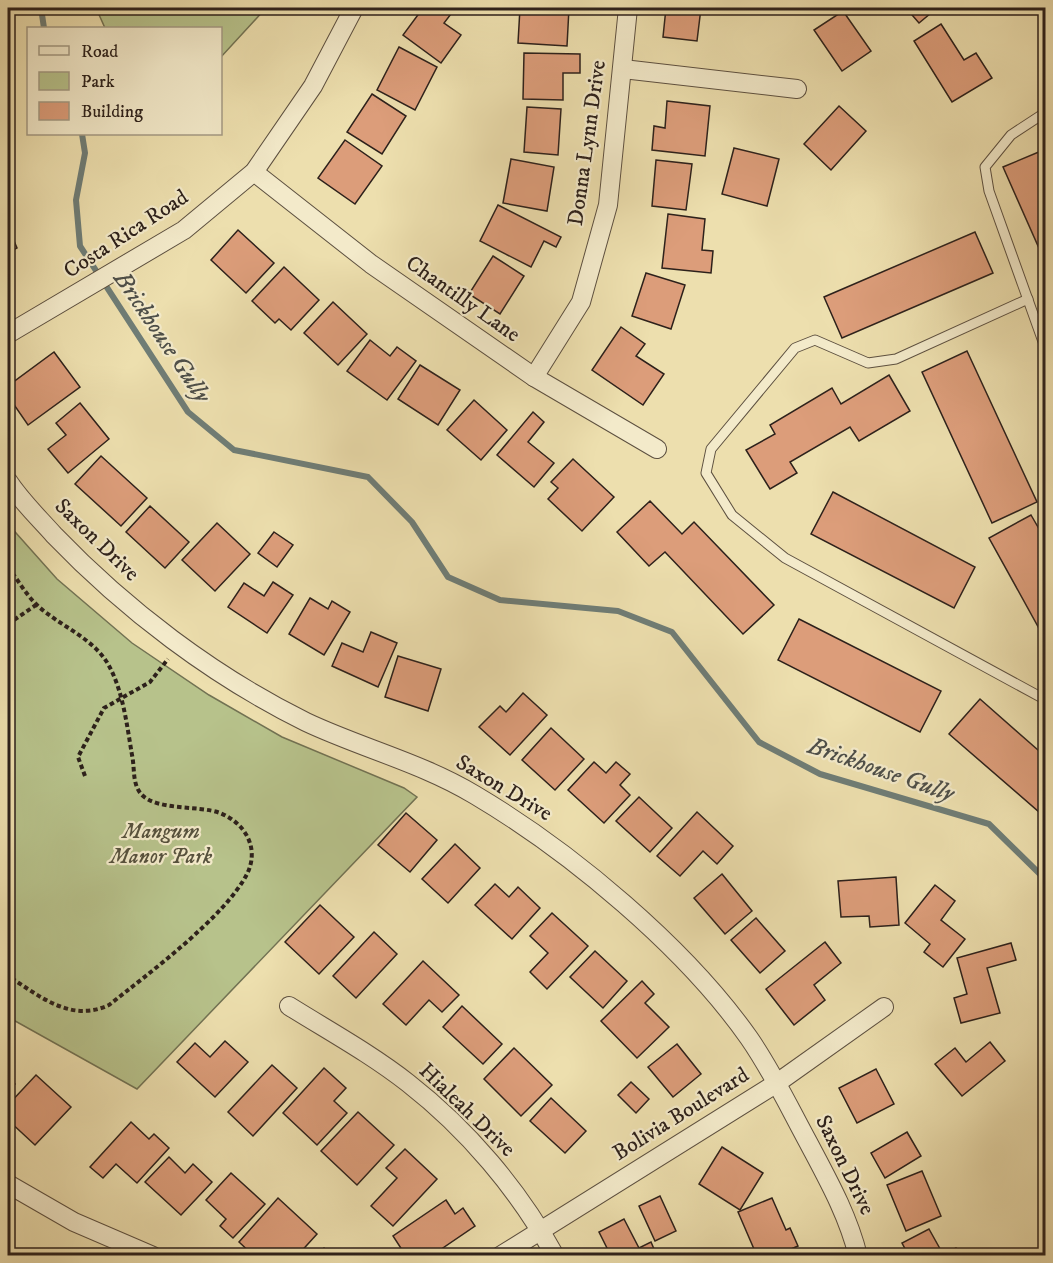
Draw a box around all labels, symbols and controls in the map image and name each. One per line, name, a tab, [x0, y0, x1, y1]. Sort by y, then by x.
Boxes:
legend	[27, 27, 222, 135]
text: Road	[81, 41, 118, 63]
street label: Donna Lynn Drive	[562, 59, 612, 227]
text: Park	[81, 71, 115, 93]
text: Building	[81, 101, 143, 123]
street label: Costa Rica Road	[59, 184, 193, 284]
street label: Chantilly Lane	[401, 250, 525, 348]
water label: Brickhouse Gully	[106, 265, 218, 410]
street label: Saxon Drive	[49, 493, 145, 587]
water label: Brickhouse Gully	[803, 731, 959, 810]
street label: Saxon Drive	[451, 749, 557, 827]
park label: Mangum Manor Park	[108, 818, 213, 870]
street label: Hialeah Drive	[413, 1057, 521, 1163]
street label: Bolivia Boulevard	[608, 1061, 754, 1167]
street label: Saxon Drive	[809, 1111, 881, 1219]

